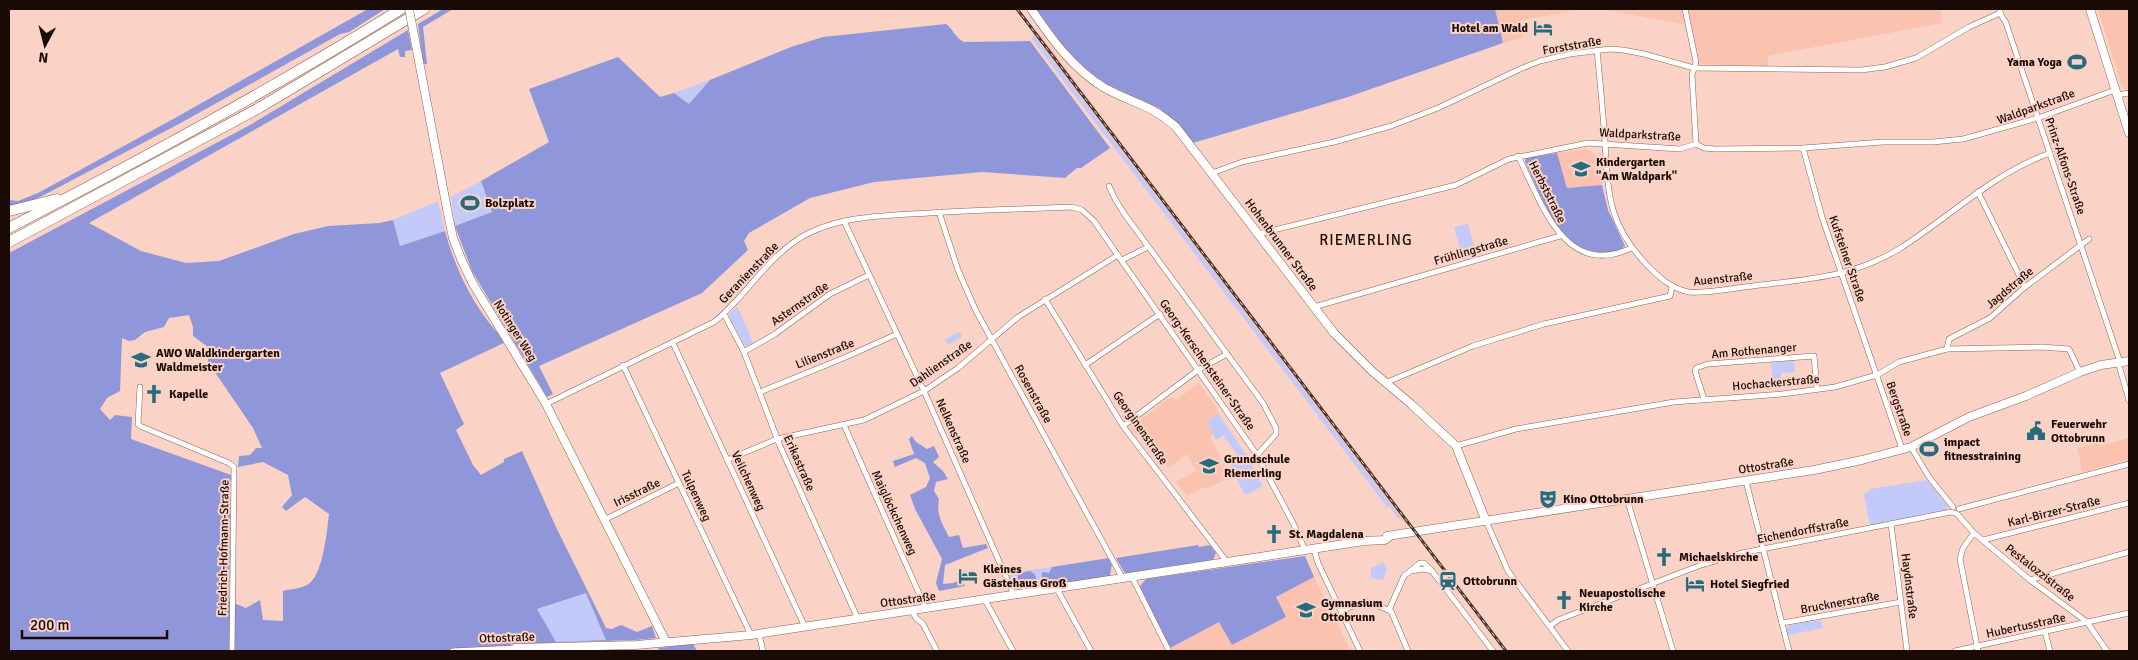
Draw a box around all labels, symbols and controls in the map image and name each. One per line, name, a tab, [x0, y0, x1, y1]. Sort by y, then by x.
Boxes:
hotel icon: Hotel am Wald	[1532, 17, 1554, 39]
north arrow	[20, 20, 70, 70]
place label: Hotel am Wald	[1451, 21, 1529, 36]
street label: Forststraße	[1541, 33, 1603, 59]
text: N	[38, 48, 49, 66]
sports icon: Yama Yoga	[2066, 51, 2088, 73]
place label: Yama Yoga	[2006, 55, 2062, 70]
street label: Waldparkstraße	[1995, 86, 2077, 128]
street label: Prinz-Alfons-Straße	[2041, 115, 2089, 217]
street label: Waldparkstraße	[1599, 125, 1681, 145]
place label: Kindergarten "Am Waldpark"	[1596, 155, 1677, 184]
street label: Herbststraße	[1525, 158, 1569, 226]
school or university icon: Kindergarten "Am Waldpark"	[1570, 158, 1592, 180]
sports icon: Bolzplatz	[459, 192, 481, 214]
place label: Bolzplatz	[485, 196, 535, 211]
street label: Hohenbrunner Straße	[1241, 196, 1321, 294]
street label: Kufsteiner Straße	[1825, 214, 1869, 304]
district label: RIEMERLING	[1319, 231, 1413, 249]
street label: Frühlingstraße	[1432, 233, 1510, 269]
street label: Geranienstraße	[716, 239, 782, 307]
street label: Jagdstraße	[1983, 264, 2037, 312]
street label: Auenstraße	[1693, 268, 1753, 290]
street label: Asternstraße	[768, 279, 832, 329]
street label: Georg-Kerschensteiner-Straße	[1156, 296, 1258, 434]
street label: Notinger Weg	[490, 297, 540, 365]
street label: Lilienstraße	[793, 335, 857, 373]
street label: Dahlienstraße	[907, 337, 975, 391]
street label: Am Rothenanger	[1711, 340, 1798, 362]
place label: AWO Waldkindergarten Waldmeister	[156, 346, 280, 375]
school or university icon: AWO Waldkindergarten Waldmeister	[130, 349, 152, 371]
street label: Rosenstraße	[1011, 362, 1055, 426]
street label: Hochackerstraße	[1732, 372, 1820, 394]
street label: Bergstraße	[1883, 379, 1915, 439]
church icon: Kapelle	[143, 383, 165, 405]
place label: Kapelle	[169, 387, 208, 402]
street label: Georginenstraße	[1109, 388, 1171, 468]
street label: Nelkenstraße	[932, 396, 974, 466]
place label: Feuerwehr Ottobrunn	[2051, 417, 2107, 446]
public building icon: Feuerwehr Ottobrunn	[2025, 420, 2047, 442]
street label: Erikastraße	[780, 432, 818, 494]
place label: impact fitnesstraining	[1943, 435, 2021, 464]
sports icon: impact fitnesstraining	[1918, 438, 1940, 460]
street label: Veilchenweg	[728, 449, 768, 513]
place label: Grundschule Riemerling	[1224, 452, 1290, 481]
street label: Ottostraße	[1737, 454, 1795, 478]
school or university icon: Grundschule Riemerling	[1198, 455, 1220, 477]
street label: Tulpenweg	[678, 468, 714, 524]
street label: Maiglöckchenweg	[868, 468, 920, 558]
street label: Irisstraße	[611, 475, 663, 511]
street label: Friedrich-Hofmann-Straße	[215, 480, 233, 616]
theatre icon: Kino Ottobrunn	[1537, 488, 1559, 510]
place label: Kino Ottobrunn	[1563, 492, 1644, 507]
street label: Karl-Birzer-Straße	[2006, 493, 2102, 531]
street label: Eichendorffstraße	[1756, 515, 1850, 547]
church icon: St. Magdalena	[1263, 523, 1285, 545]
place label: St. Magdalena	[1289, 527, 1364, 542]
street label: Pestalozzistraße	[2002, 541, 2078, 605]
church icon: Michaelskirche	[1653, 546, 1675, 568]
place label: Michaelskirche	[1679, 550, 1759, 565]
street label: Haydnstraße	[1898, 552, 1920, 620]
place label: Kleines Gästehaus Groß	[983, 562, 1067, 591]
hotel icon: Kleines Gästehaus Groß	[957, 565, 979, 587]
station icon: Ottobrunn	[1437, 570, 1459, 592]
hotel icon: Hotel Siegfried	[1684, 573, 1706, 595]
place label: Ottobrunn	[1463, 574, 1517, 589]
place label: Hotel Siegfried	[1710, 577, 1790, 592]
place label: Neuapostolische Kirche	[1579, 586, 1665, 615]
street label: Ottostraße	[879, 589, 937, 611]
church icon: Neuapostolische Kirche	[1553, 589, 1575, 611]
street label: Brucknerstraße	[1799, 589, 1881, 617]
place label: Gymnasium Ottobrunn	[1321, 596, 1383, 625]
school or university icon: Gymnasium Ottobrunn	[1295, 599, 1317, 621]
scale bar	[22, 608, 168, 640]
street label: Hubertusstraße	[1985, 610, 2067, 642]
text: 200 m	[30, 616, 70, 634]
street label: Ottostraße	[479, 630, 535, 646]

